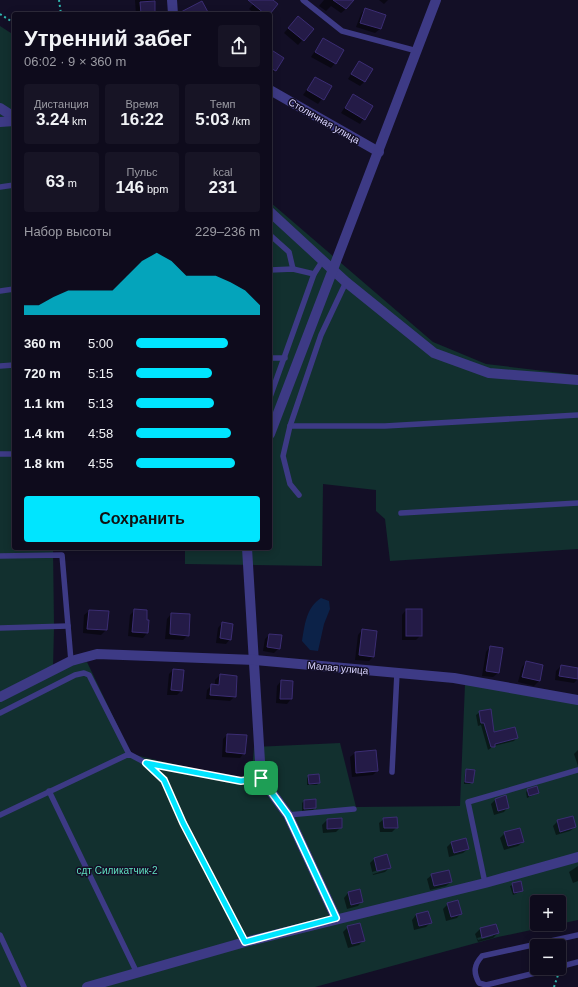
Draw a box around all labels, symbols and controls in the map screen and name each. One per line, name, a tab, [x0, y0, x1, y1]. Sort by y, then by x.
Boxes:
button: share	[218, 25, 260, 67]
text: Утренний забег	[24, 26, 192, 51]
text: 06:02 · 9 × 360 m	[24, 54, 126, 69]
street label: Столичная улица	[286, 96, 362, 146]
text: Дистанция	[34, 98, 89, 110]
text: Время	[125, 98, 159, 110]
text: Темп	[210, 98, 236, 110]
text: 3.24	[36, 110, 69, 129]
text: 16:22	[120, 110, 164, 129]
text: 5:03	[195, 110, 229, 129]
text: km	[69, 115, 87, 127]
text: /km	[229, 115, 250, 127]
text: Пульс	[127, 166, 157, 178]
text: kcal	[213, 166, 232, 178]
text: 63	[46, 172, 65, 191]
text: m	[65, 177, 77, 189]
text: 146	[116, 178, 144, 197]
text: 231	[208, 178, 237, 197]
text: bpm	[144, 183, 168, 195]
text: Набор высоты	[24, 224, 111, 239]
text: 229–236 m	[195, 224, 260, 239]
text: 360 m	[24, 336, 61, 351]
text: 5:00	[88, 336, 113, 351]
text: 720 m	[24, 366, 61, 381]
text: 5:15	[88, 366, 113, 381]
text: 1.1 km	[24, 396, 64, 411]
text: 5:13	[88, 396, 113, 411]
text: 1.4 km	[24, 426, 64, 441]
text: 4:58	[88, 426, 113, 441]
text: 1.8 km	[24, 456, 64, 471]
text: 4:55	[88, 456, 113, 471]
button: Сохранить	[24, 496, 260, 542]
street label: Малая улица	[307, 660, 369, 676]
pin	[244, 761, 278, 795]
icon: arrive	[250, 767, 272, 789]
park label: сдт Силикатчик-2	[76, 865, 158, 876]
map controls	[530, 895, 566, 975]
button: +	[530, 895, 566, 931]
button: −	[530, 939, 566, 975]

